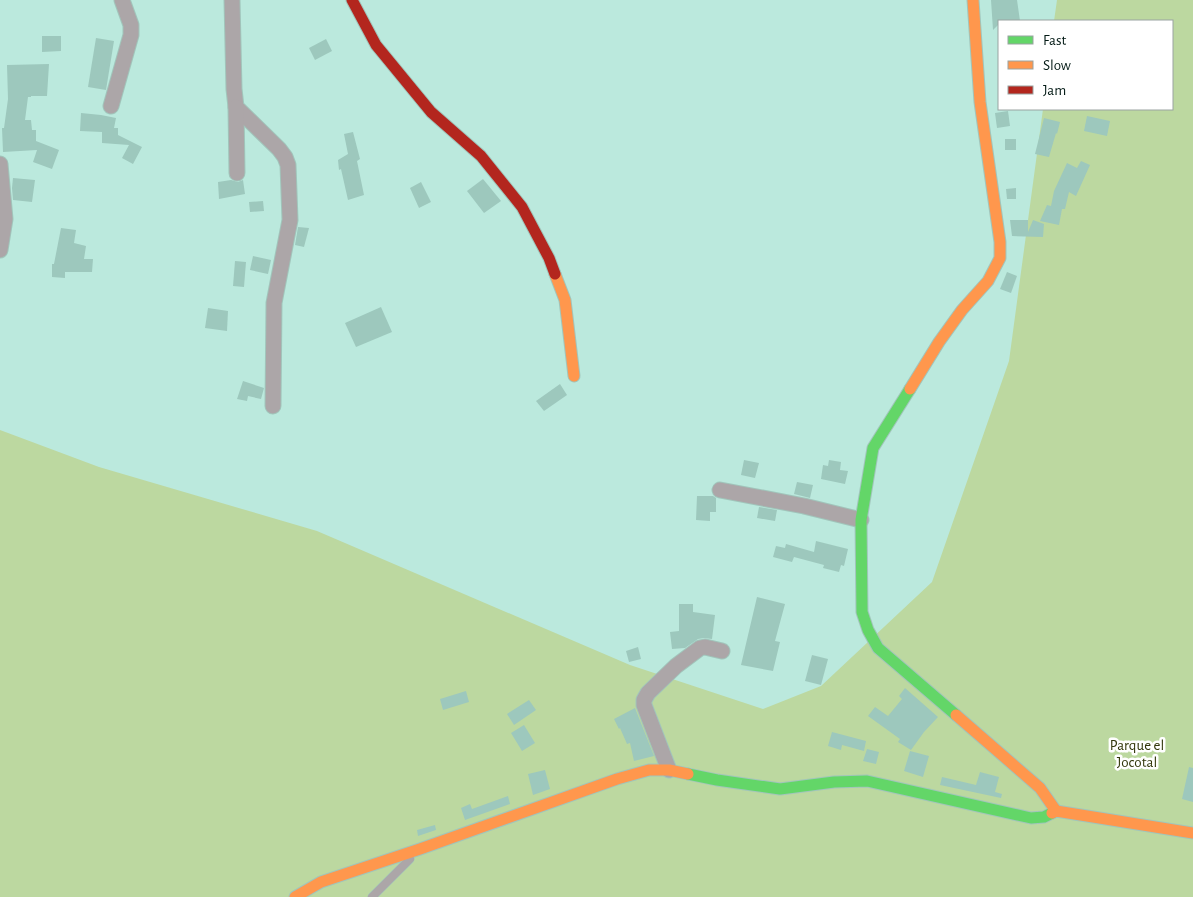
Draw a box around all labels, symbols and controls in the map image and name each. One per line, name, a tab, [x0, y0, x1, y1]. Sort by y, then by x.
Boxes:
legend	[998, 20, 1173, 110]
text: Fast	[1043, 33, 1067, 48]
text: Slow	[1043, 58, 1071, 73]
text: Jam	[1043, 83, 1066, 98]
park label: Parque el Jocotal	[1110, 738, 1164, 770]

